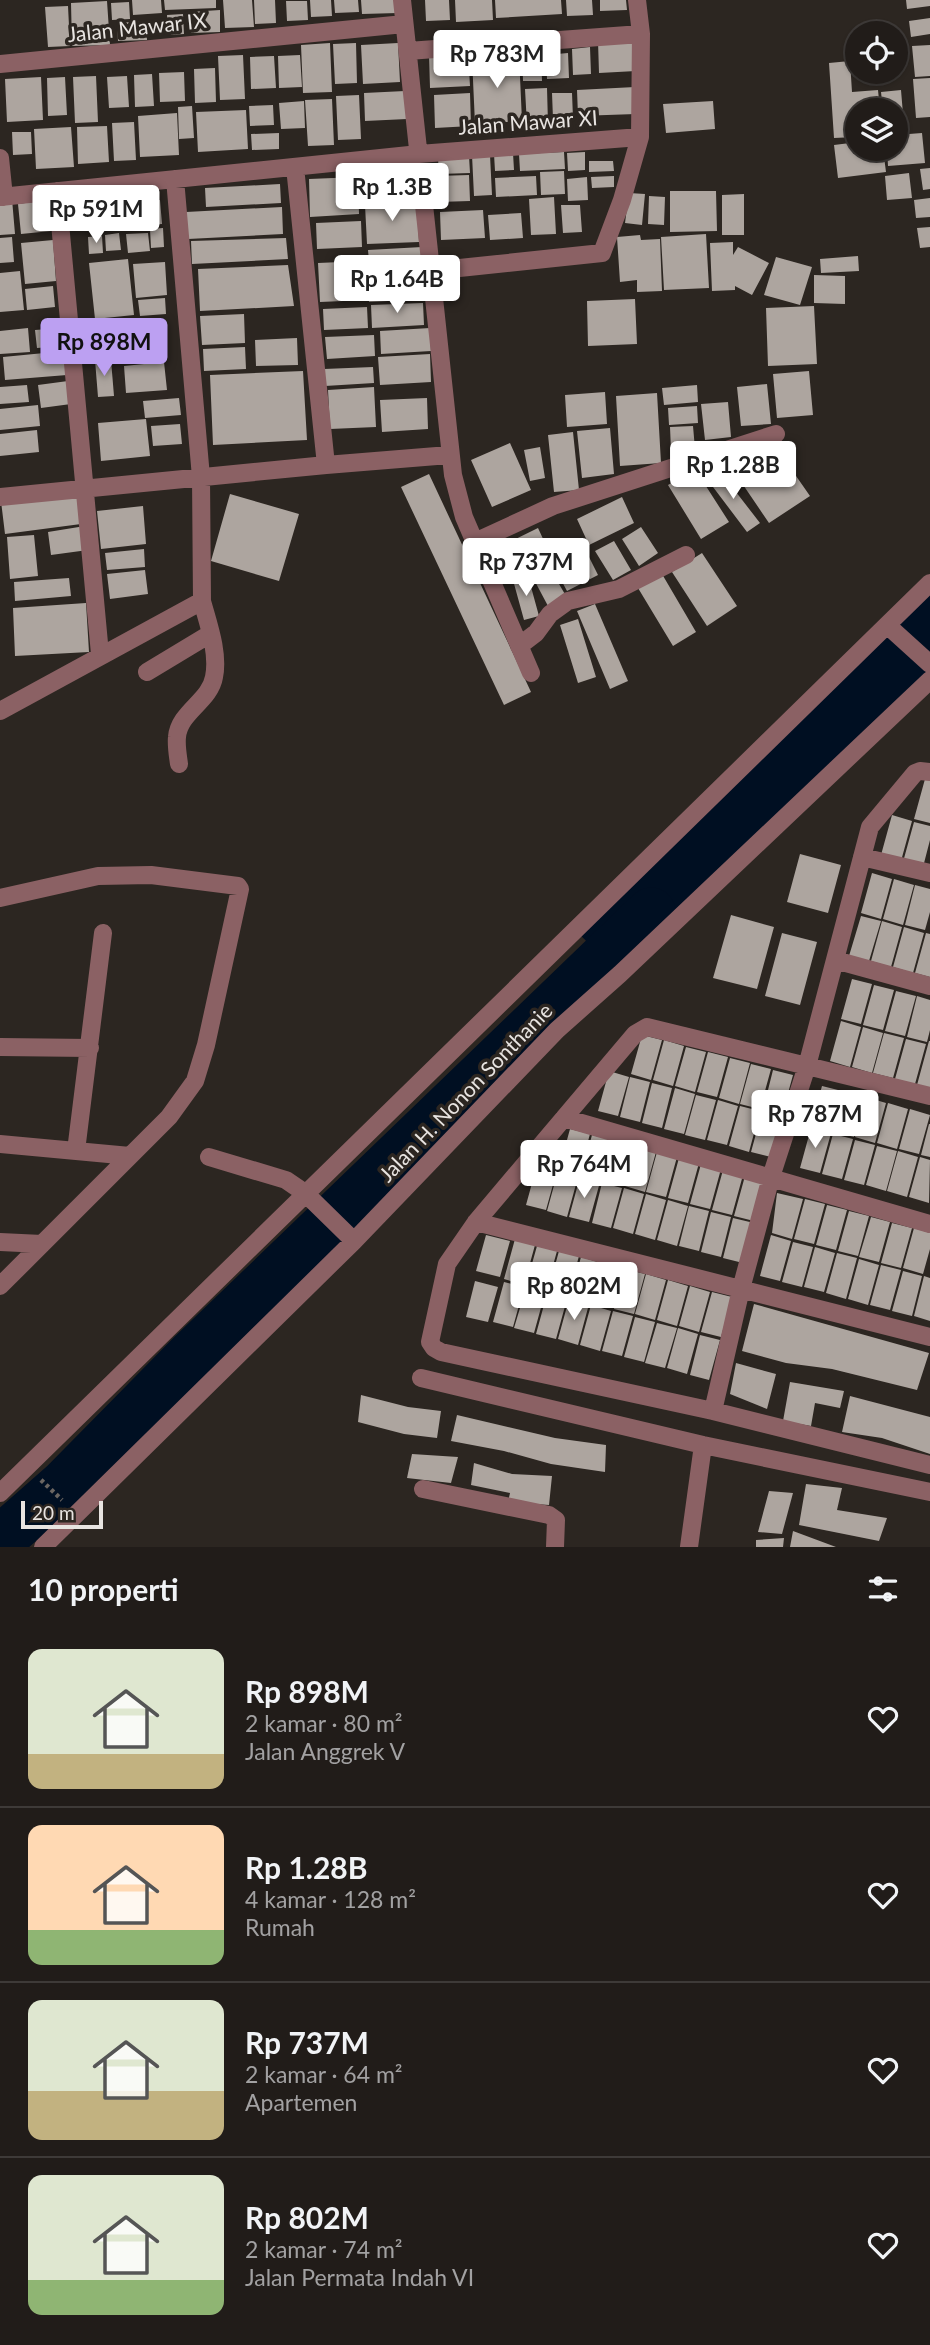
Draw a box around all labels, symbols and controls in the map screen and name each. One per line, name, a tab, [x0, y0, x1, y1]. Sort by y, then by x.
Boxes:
street label: Jalan Mawar IX	[66, 7, 208, 46]
map controls	[845, 21, 908, 161]
button: locate	[845, 21, 908, 84]
pin: Rp 783M	[432, 31, 562, 90]
text: Rp 783M	[449, 39, 545, 67]
button: layers	[845, 98, 908, 161]
street label: Jalan Mawar XI	[457, 104, 599, 139]
pin: Rp 1.3B	[327, 164, 457, 223]
text: Rp 1.3B	[352, 172, 432, 200]
pin: Rp 591M	[31, 186, 161, 245]
text: Rp 591M	[48, 194, 144, 222]
pin: Rp 1.64B	[325, 256, 469, 315]
text: Rp 1.64B	[350, 264, 444, 292]
pin: Rp 898M	[39, 318, 169, 378]
text: Rp 898M	[56, 327, 152, 355]
pin: Rp 1.28B	[661, 442, 805, 501]
text: Rp 1.28B	[686, 450, 780, 478]
pin: Rp 737M	[461, 538, 591, 598]
text: Rp 737M	[478, 547, 574, 575]
street label: Jalan H. Nonon Sonthanie	[373, 998, 557, 1186]
pin: Rp 787M	[750, 1090, 880, 1150]
text: Rp 787M	[767, 1099, 863, 1127]
pin: Rp 764M	[519, 1140, 649, 1200]
text: Rp 764M	[536, 1149, 632, 1177]
pin: Rp 802M	[509, 1262, 639, 1322]
text: Rp 802M	[526, 1271, 622, 1299]
scale bar	[21, 1498, 103, 1530]
text: 20 m	[32, 1501, 75, 1524]
icon: filters	[864, 1570, 902, 1608]
text: 10 properti	[28, 1571, 179, 1607]
text: Rp 898M	[245, 1673, 369, 1709]
icon: home	[84, 1677, 168, 1761]
icon: heart	[864, 1700, 902, 1738]
text: 2 kamar · 80 m²	[245, 1709, 403, 1737]
text: Jalan Anggrek V	[245, 1737, 405, 1765]
text: Rp 1.28B	[245, 1849, 368, 1885]
icon: home	[84, 1853, 168, 1937]
icon: heart	[864, 1876, 902, 1914]
text: 4 kamar · 128 m²	[245, 1885, 416, 1913]
text: Rumah	[245, 1913, 315, 1941]
text: Rp 737M	[245, 2024, 369, 2060]
icon: home	[84, 2028, 168, 2112]
icon: heart	[864, 2051, 902, 2089]
text: 2 kamar · 64 m²	[245, 2060, 403, 2088]
text: Apartemen	[245, 2088, 357, 2116]
text: Rp 802M	[245, 2199, 369, 2235]
icon: home	[84, 2203, 168, 2287]
icon: heart	[864, 2226, 902, 2264]
text: 2 kamar · 74 m²	[245, 2235, 403, 2263]
text: Jalan Permata Indah VI	[245, 2263, 474, 2291]

